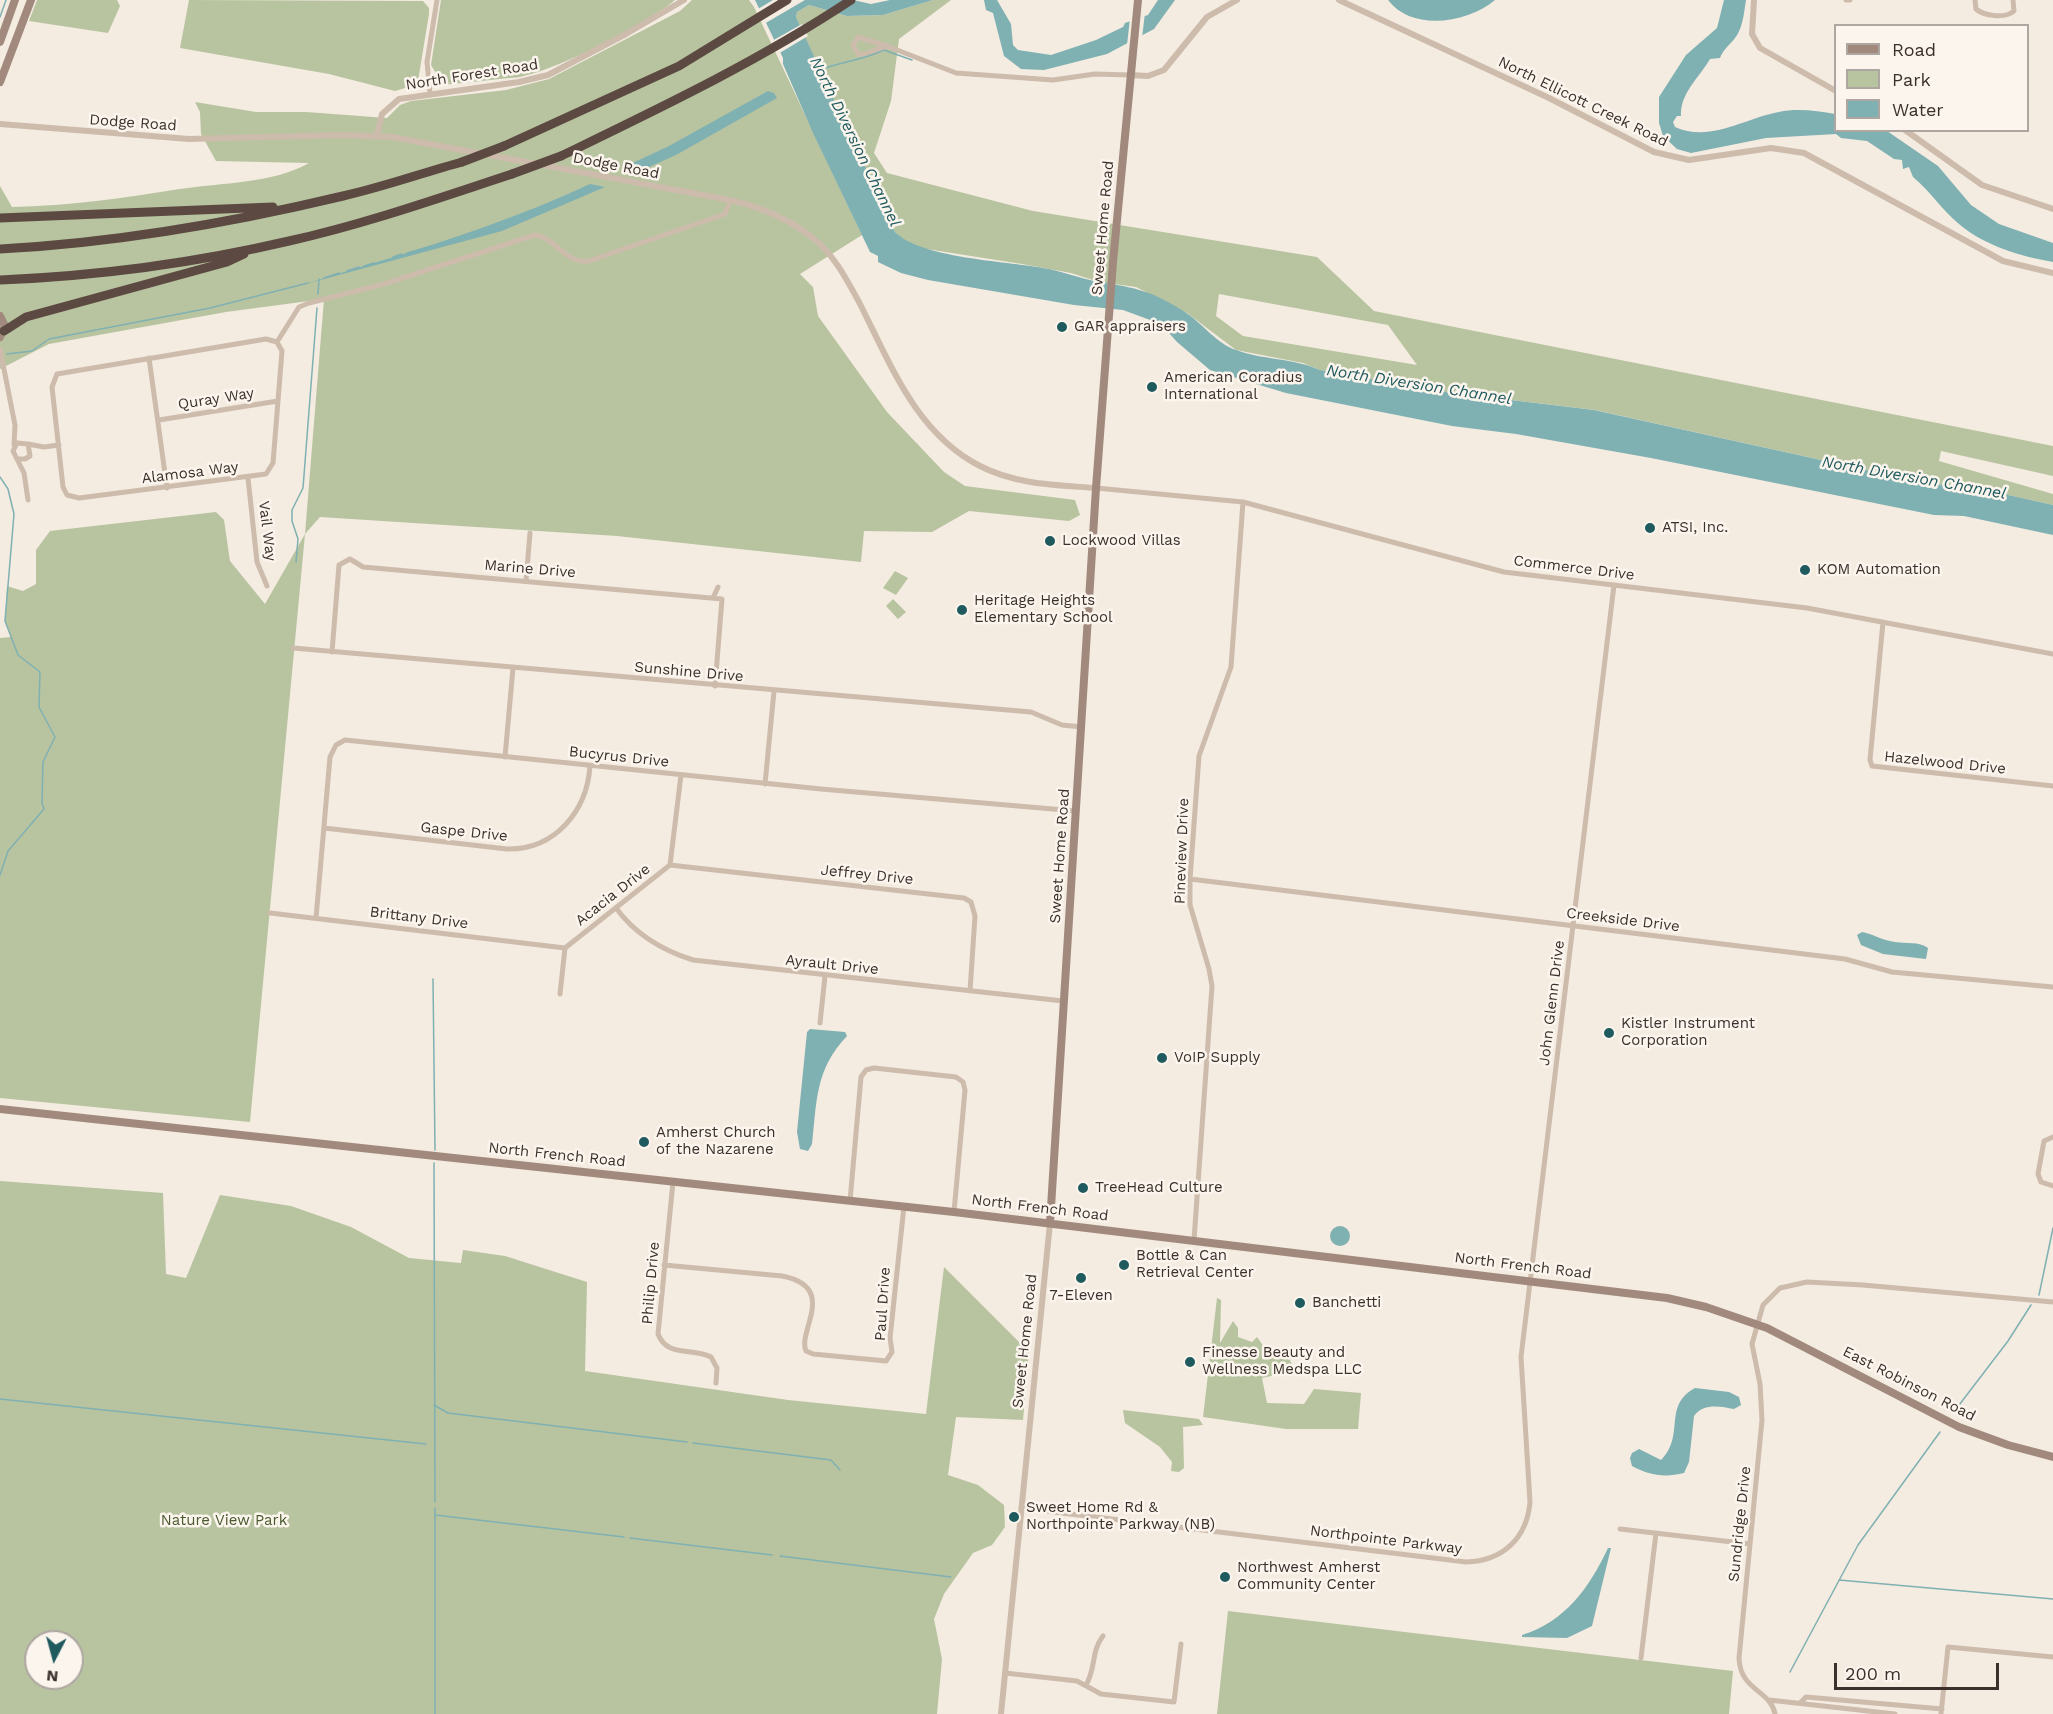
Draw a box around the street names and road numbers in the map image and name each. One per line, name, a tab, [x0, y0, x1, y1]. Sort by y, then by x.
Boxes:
street label: North Ellicott Creek Road	[1495, 53, 1671, 151]
street label: North Forest Road	[404, 56, 540, 94]
street label: Dodge Road	[89, 111, 177, 135]
street label: Dodge Road	[571, 149, 661, 183]
street label: Sweet Home Road	[1088, 160, 1118, 296]
street label: Quray Way	[177, 384, 255, 414]
street label: Alamosa Way	[141, 458, 239, 488]
street label: Vail Way	[254, 500, 280, 562]
street label: Commerce Drive	[1512, 552, 1636, 584]
street label: Marine Drive	[484, 556, 576, 582]
street label: Sunshine Drive	[634, 658, 744, 686]
street label: Bucyrus Drive	[568, 743, 670, 771]
street label: Hazelwood Drive	[1883, 748, 2007, 778]
street label: Sweet Home Road	[1046, 788, 1074, 924]
street label: Pineview Drive	[1171, 798, 1193, 904]
street label: Gaspe Drive	[419, 818, 509, 846]
street label: Acacia Drive	[572, 860, 654, 930]
street label: Jeffrey Drive	[820, 861, 914, 889]
street label: Brittany Drive	[369, 903, 469, 933]
street label: Creekside Drive	[1565, 904, 1681, 936]
street label: John Glenn Drive	[1535, 939, 1569, 1067]
street label: Ayrault Drive	[785, 951, 879, 979]
street label: North French Road	[487, 1139, 627, 1171]
street label: North French Road	[970, 1191, 1110, 1225]
street label: Philip Drive	[638, 1241, 664, 1325]
street label: North French Road	[1453, 1249, 1593, 1283]
street label: Paul Drive	[871, 1267, 895, 1341]
street label: Sweet Home Road	[1009, 1273, 1041, 1409]
street label: East Robinson Road	[1840, 1343, 1978, 1425]
street label: Sundridge Drive	[1725, 1465, 1755, 1583]
street label: Northpointe Parkway	[1309, 1522, 1463, 1558]

